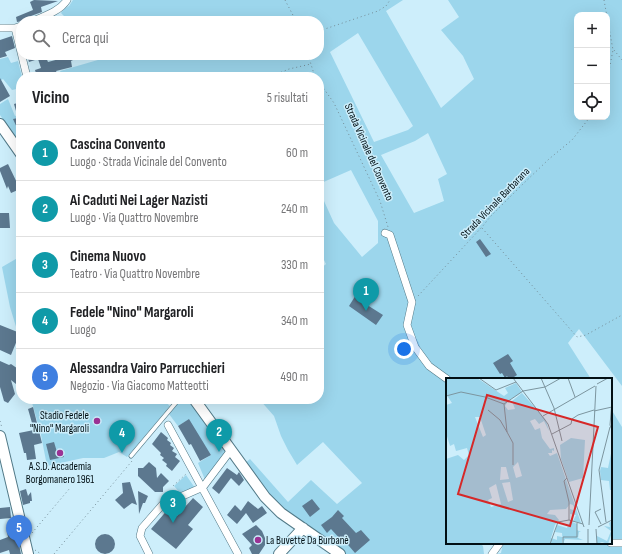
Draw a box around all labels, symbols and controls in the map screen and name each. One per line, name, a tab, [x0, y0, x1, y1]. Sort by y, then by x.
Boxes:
map controls	[574, 12, 610, 120]
button: +	[574, 12, 610, 48]
search box	[16, 16, 324, 60]
icon: search	[30, 27, 52, 49]
text: Cerca qui	[62, 29, 109, 48]
button: −	[574, 48, 610, 84]
button: locate	[574, 84, 610, 120]
text: Vicino	[32, 88, 69, 108]
text: 5 risultati	[267, 90, 308, 106]
street label: Strada Vicinale del Convento	[342, 101, 396, 203]
text: Cascina Convento	[70, 135, 165, 154]
text: 1	[42, 145, 48, 161]
text: 60 m	[286, 145, 308, 161]
text: Luogo · Strada Vicinale del Convento	[70, 154, 227, 170]
street label: Strada Vicinale Barbarana	[458, 165, 532, 241]
text: Ai Caduti Nei Lager Nazisti	[70, 191, 208, 210]
text: 2	[42, 201, 48, 217]
text: 240 m	[281, 201, 308, 217]
text: Luogo · Via Quattro Novembre	[70, 210, 199, 226]
text: Cinema Nuovo	[70, 247, 146, 266]
text: 3	[42, 257, 48, 273]
text: 330 m	[281, 257, 308, 273]
text: Teatro · Via Quattro Novembre	[70, 266, 200, 282]
pin: 1	[353, 278, 379, 311]
text: Fedele "Nino" Margaroli	[70, 303, 194, 322]
text: 4	[42, 313, 48, 329]
text: 340 m	[281, 313, 308, 329]
text: Luogo	[70, 322, 96, 338]
your location	[394, 339, 414, 359]
text: Alessandra Vairo Parrucchieri	[70, 359, 225, 378]
text: 5	[42, 369, 48, 385]
text: 490 m	[281, 369, 308, 385]
text: Negozio · Via Giacomo Matteotti	[70, 378, 209, 394]
inset map	[446, 378, 612, 544]
place label: Stadio Fedele "Nino" Margaroli	[30, 409, 89, 435]
marker: Stadio Fedele "Nino" Margaroli	[92, 416, 102, 426]
pin: 2	[206, 419, 232, 452]
pin: 4	[109, 420, 135, 453]
marker: A.S.D. Accademia Borgomanero 1961	[55, 448, 65, 458]
place label: A.S.D. Accademia Borgomanero 1961	[26, 460, 94, 486]
pin: 3	[160, 490, 186, 523]
pin: 5	[6, 515, 32, 548]
place label: La Buvette Da Burbanè	[266, 534, 349, 547]
marker: La Buvette Da Burbanè	[253, 535, 263, 545]

